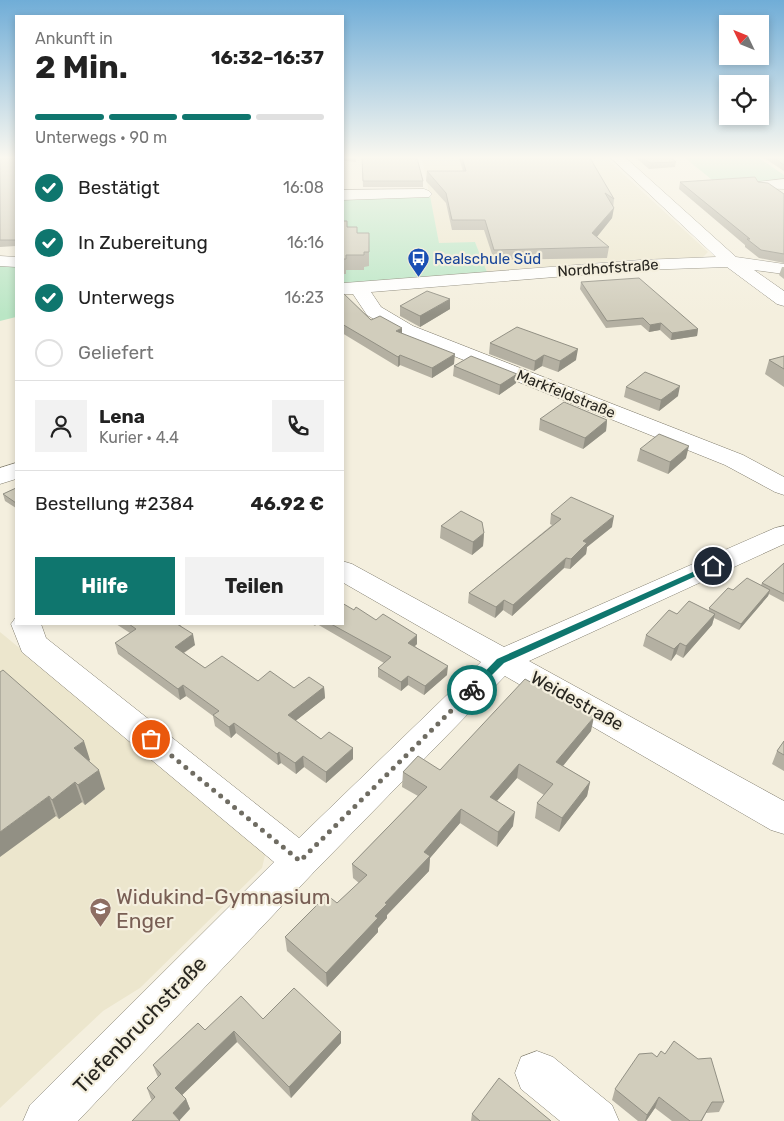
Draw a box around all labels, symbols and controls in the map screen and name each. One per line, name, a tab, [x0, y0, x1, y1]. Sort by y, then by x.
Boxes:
north arrow	[719, 15, 769, 65]
map controls	[719, 15, 769, 125]
text: Ankunft in	[35, 29, 113, 48]
text: 16:32–16:37	[211, 46, 324, 69]
text: 2 Min.	[35, 48, 128, 86]
button: locate	[719, 75, 769, 125]
text: Unterwegs · 90 m	[35, 128, 167, 147]
icon: check	[35, 174, 63, 202]
text: Bestätigt	[78, 176, 160, 199]
text: 16:08	[283, 178, 324, 197]
icon: check	[35, 229, 63, 257]
text: In Zubereitung	[78, 231, 208, 254]
text: 16:16	[287, 233, 324, 252]
bus stop icon: Realschule Süd	[406, 247, 430, 278]
place label: Realschule Süd	[434, 250, 541, 268]
street label: Nordhofstraße	[557, 255, 659, 281]
icon: check	[35, 284, 63, 312]
text: Unterwegs	[78, 286, 175, 309]
text: 16:23	[284, 288, 324, 307]
text: Geliefert	[78, 341, 154, 364]
street label: Markfeldstraße	[514, 366, 618, 422]
button: person	[35, 400, 87, 452]
button: phone	[272, 400, 324, 452]
text: Lena	[99, 405, 145, 428]
text: Kurier · 4.4	[99, 428, 179, 447]
text: Bestellung #2384	[35, 492, 194, 515]
text: 46.92 €	[251, 492, 324, 515]
pin	[692, 545, 734, 587]
icon: home	[699, 552, 727, 580]
button: Hilfe	[35, 557, 175, 615]
button: Teilen	[185, 557, 324, 615]
courier	[447, 665, 497, 715]
street label: Weidestraße	[527, 666, 627, 736]
icon: bike	[458, 676, 486, 704]
pin	[130, 718, 172, 760]
icon: bag	[137, 725, 165, 753]
place label: Widukind-Gymnasium Enger	[116, 884, 330, 933]
school or university icon: Widukind-Gymnasium Enger	[88, 897, 112, 928]
street label: Tiefenbruchstraße	[68, 951, 212, 1098]

